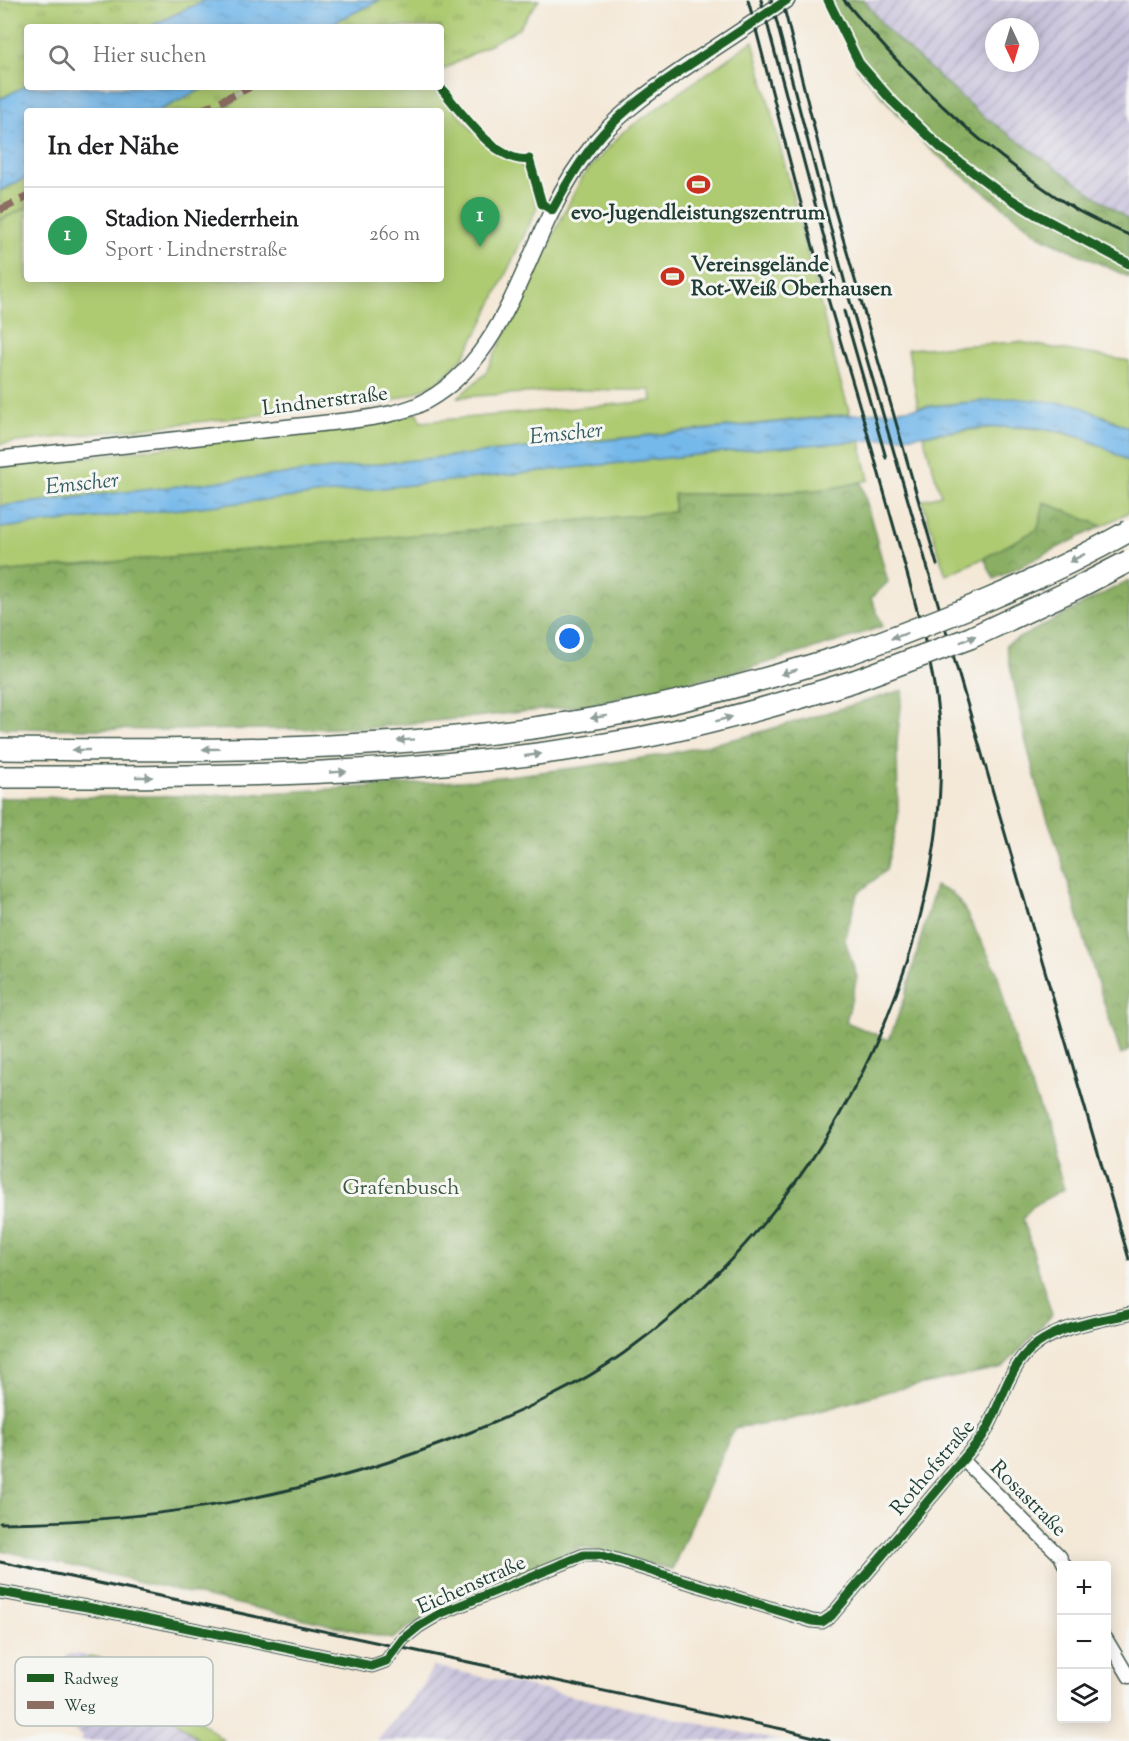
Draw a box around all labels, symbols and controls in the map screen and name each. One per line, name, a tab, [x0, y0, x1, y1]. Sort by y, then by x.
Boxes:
north arrow	[985, 18, 1039, 72]
search box	[24, 24, 444, 90]
icon: search	[45, 41, 78, 74]
text: Hier suchen	[93, 41, 207, 73]
text: In der Nähe	[48, 129, 179, 166]
sports icon: evo-Jugendleistungszentrum	[685, 171, 711, 197]
pin: 1	[460, 198, 500, 247]
place label: evo-Jugendleistungszentrum	[571, 199, 826, 229]
text: Stadion Niederrhein	[105, 205, 299, 237]
text: 1	[64, 221, 71, 250]
text: 260 m	[369, 221, 420, 250]
text: Sport · Lindnerstraße	[105, 237, 287, 266]
place label: Vereinsgelände Rot-Weiß Oberhausen	[691, 251, 893, 305]
sports icon: Vereinsgelände Rot-Weiß Oberhausen	[660, 263, 686, 289]
street label: Lindnerstraße	[261, 379, 390, 425]
water label: Emscher	[528, 415, 605, 455]
water label: Emscher	[44, 465, 121, 505]
one-way arrow	[1068, 552, 1086, 562]
your location	[555, 624, 584, 653]
one-way arrow	[889, 631, 907, 641]
one-way arrow	[959, 634, 977, 644]
one-way arrow	[780, 668, 798, 677]
one-way arrow	[589, 712, 608, 721]
one-way arrow	[715, 713, 733, 723]
one-way arrow	[396, 736, 415, 745]
one-way arrow	[201, 744, 220, 754]
one-way arrow	[71, 745, 90, 755]
one-way arrow	[523, 750, 542, 759]
one-way arrow	[329, 768, 348, 777]
one-way arrow	[134, 772, 153, 782]
park label: Grafenbusch	[342, 1174, 460, 1204]
street label: Rothofstraße	[884, 1414, 983, 1523]
street label: Rosastraße	[982, 1454, 1073, 1545]
street label: Eichenstraße	[413, 1549, 531, 1623]
map controls	[1057, 1561, 1111, 1723]
button: +	[1057, 1561, 1111, 1615]
button: −	[1057, 1615, 1111, 1669]
legend	[15, 1657, 213, 1726]
text: Radweg	[64, 1669, 118, 1692]
button: layers	[1057, 1669, 1111, 1723]
text: Weg	[64, 1696, 96, 1719]

